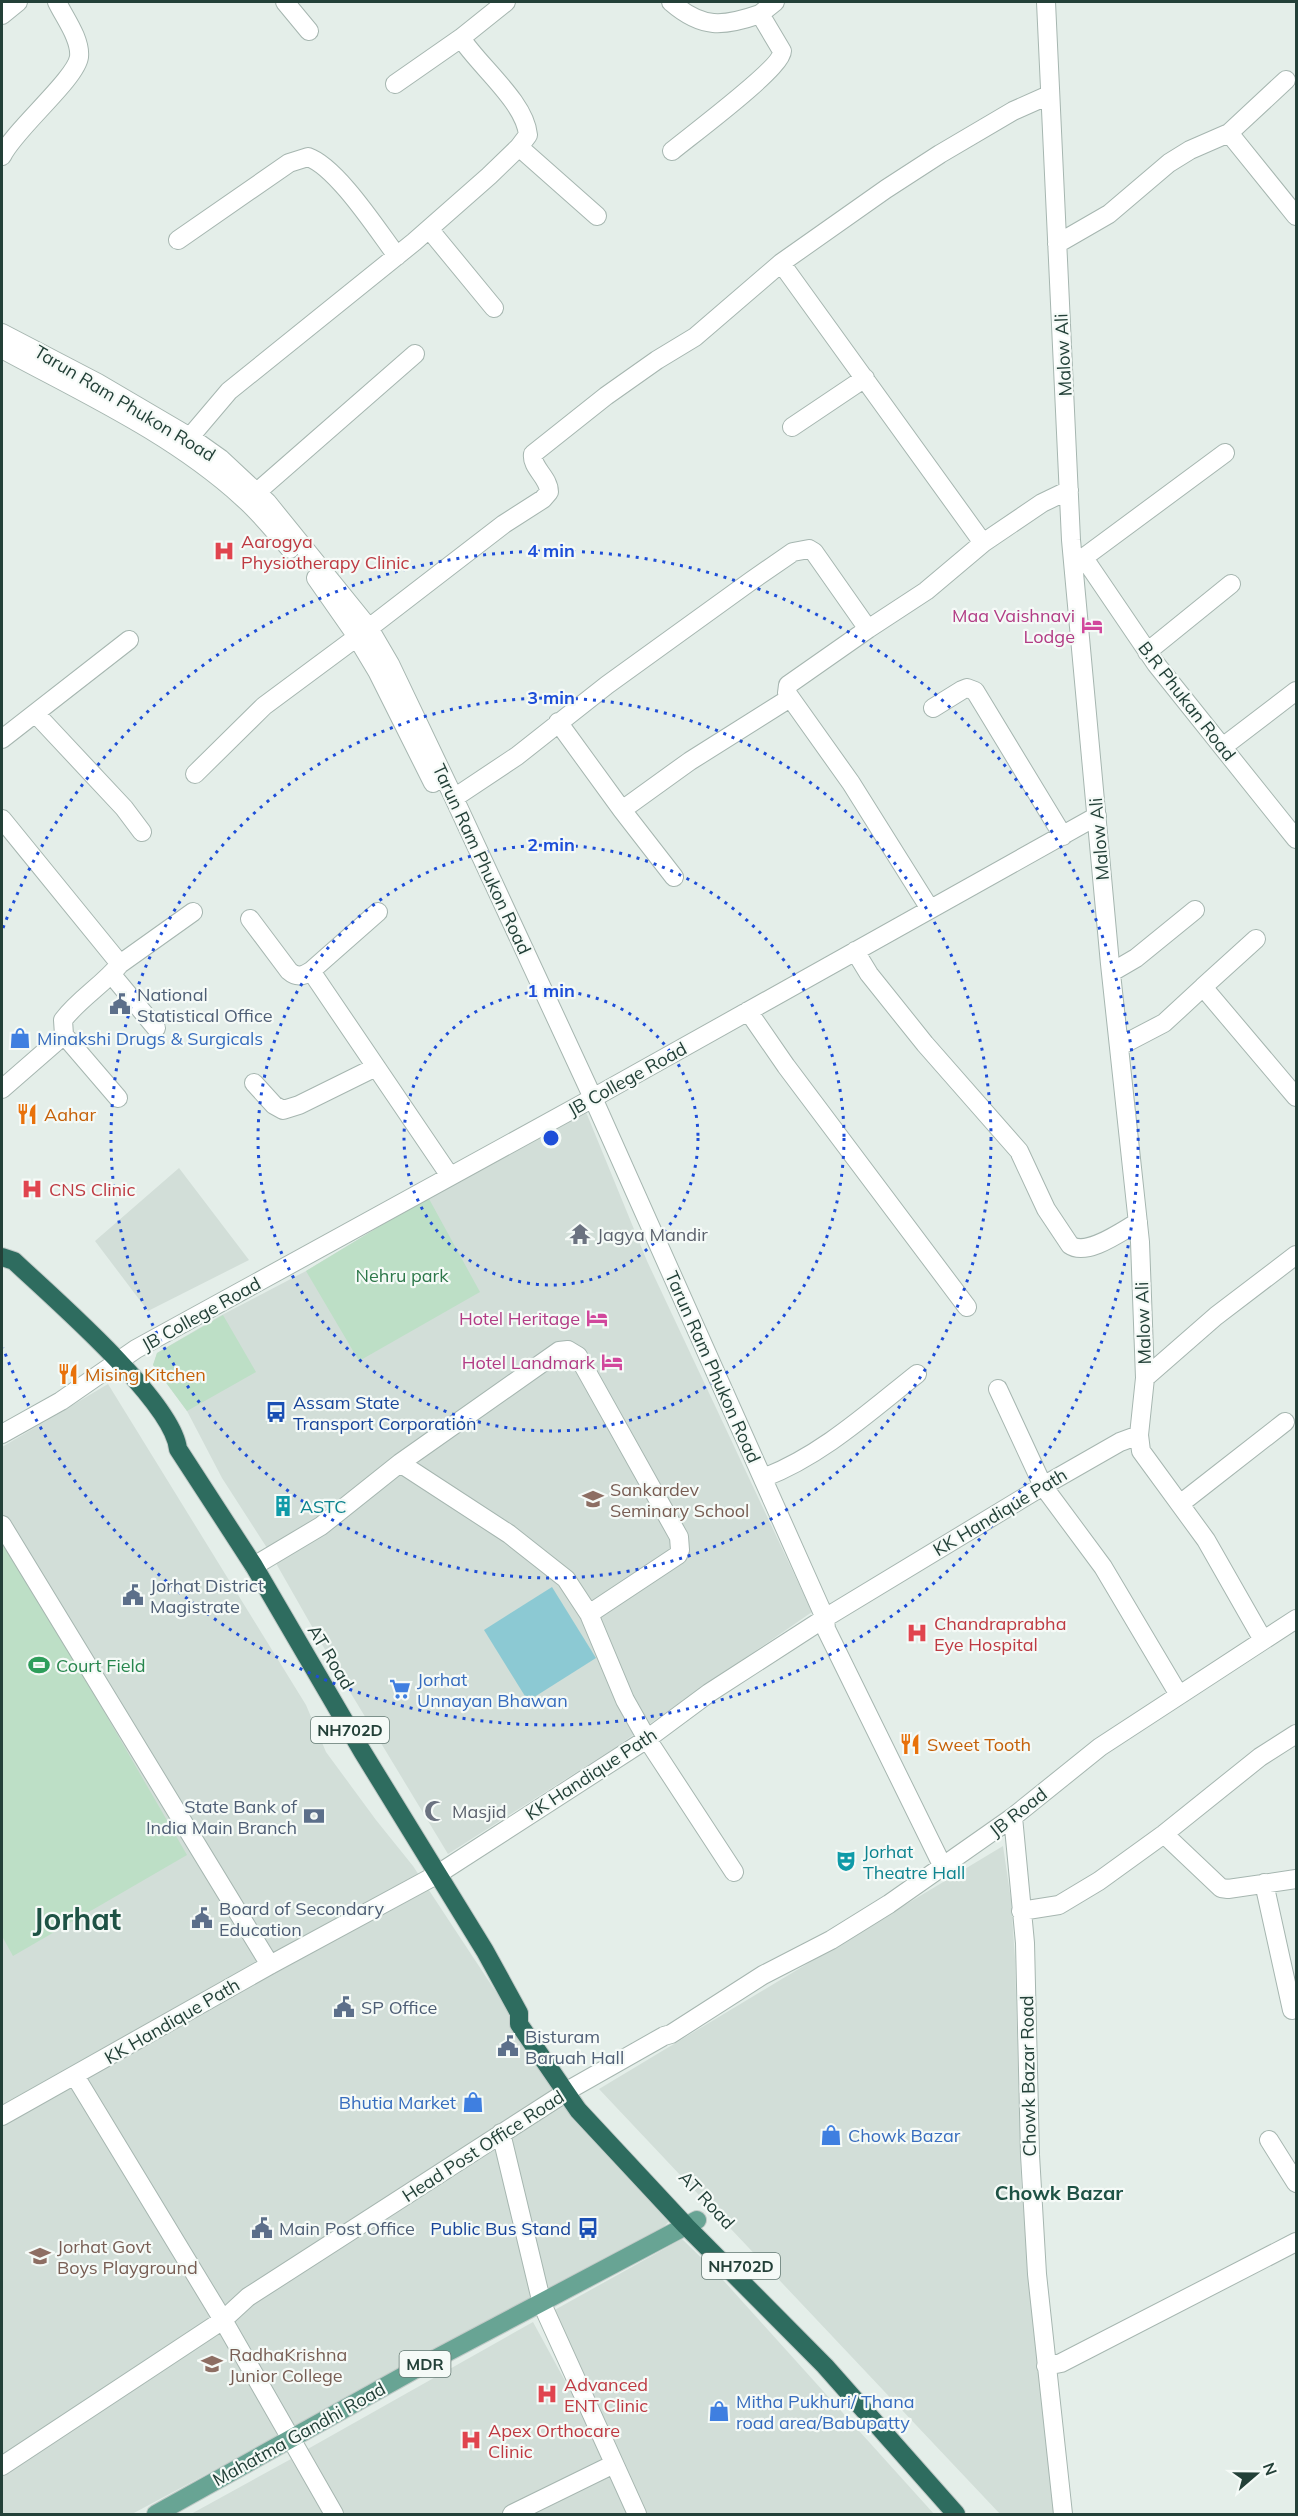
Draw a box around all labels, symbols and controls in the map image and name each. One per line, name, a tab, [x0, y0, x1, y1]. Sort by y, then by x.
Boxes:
street label: Malow Ali	[1049, 313, 1077, 397]
street label: Tarun Ram Phukon Road	[30, 340, 220, 466]
place label: Aarogya Physiotherapy Clinic	[241, 530, 409, 574]
hospital icon: Aarogya Physiotherapy Clinic	[212, 539, 236, 563]
text: 4 min	[527, 539, 575, 562]
place label: Maa Vaishnavi Lodge	[952, 604, 1075, 648]
hotel icon: Maa Vaishnavi Lodge	[1080, 613, 1104, 637]
street label: B.R Phukan Road	[1133, 637, 1241, 765]
text: 3 min	[527, 686, 575, 709]
street label: Tarun Ram Phukon Road	[428, 760, 536, 958]
street label: Malow Ali	[1084, 797, 1114, 881]
text: 2 min	[527, 833, 575, 856]
text: 1 min	[527, 979, 575, 1002]
place label: National Statistical Office	[137, 983, 272, 1027]
public building icon: National Statistical Office	[108, 992, 132, 1016]
shop icon: Minakshi Drugs & Surgicals	[8, 1026, 32, 1050]
place label: Minakshi Drugs & Surgicals	[37, 1027, 263, 1050]
street label: JB College Road	[563, 1037, 691, 1121]
restaurant icon: Aahar	[15, 1102, 39, 1126]
place label: Aahar	[44, 1103, 96, 1126]
centre of rings	[541, 1128, 561, 1148]
hospital icon: CNS Clinic	[20, 1177, 44, 1201]
place label: CNS Clinic	[49, 1178, 135, 1201]
temple icon: Jagya Mandir	[568, 1222, 592, 1246]
place label: Jagya Mandir	[597, 1223, 708, 1246]
park label: Nehru park	[356, 1264, 449, 1287]
street label: Tarun Ram Phukon Road	[660, 1268, 766, 1466]
street label: JB College Road	[137, 1272, 265, 1356]
street label: Malow Ali	[1130, 1281, 1156, 1365]
hotel icon: Hotel Heritage	[585, 1306, 609, 1330]
place label: Hotel Heritage	[459, 1307, 580, 1330]
hotel icon: Hotel Landmark	[600, 1350, 624, 1374]
place label: Hotel Landmark	[462, 1351, 596, 1374]
restaurant icon: Mising Kitchen	[56, 1362, 80, 1386]
place label: Mising Kitchen	[85, 1363, 206, 1386]
place label: Assam State Transport Corporation	[293, 1391, 477, 1435]
bus stop icon: Assam State Transport Corporation	[264, 1400, 288, 1424]
street label: KK Handique Path	[929, 1463, 1071, 1561]
place label: Sankardev Seminary School	[610, 1478, 749, 1522]
school or university icon: Sankardev Seminary School	[581, 1487, 605, 1511]
building icon: ASTC	[271, 1494, 295, 1518]
place label: ASTC	[300, 1495, 346, 1518]
place label: Jorhat District Magistrate	[150, 1574, 264, 1618]
public building icon: Jorhat District Magistrate	[121, 1583, 145, 1607]
place label: Chandraprabha Eye Hospital	[934, 1612, 1066, 1656]
street label: AT Road	[303, 1620, 359, 1694]
hospital icon: Chandraprabha Eye Hospital	[905, 1621, 929, 1645]
sports icon: Court Field	[27, 1653, 51, 1677]
place label: Court Field	[56, 1654, 146, 1677]
place label: Jorhat Unnayan Bhawan	[417, 1668, 568, 1712]
supermarket icon: Jorhat Unnayan Bhawan	[388, 1677, 412, 1701]
road number: NH702D	[311, 1717, 389, 1743]
street label: KK Handique Path	[521, 1723, 661, 1825]
restaurant icon: Sweet Tooth	[898, 1732, 922, 1756]
place label: Sweet Tooth	[927, 1733, 1031, 1756]
street label: JB Road	[985, 1782, 1051, 1842]
place label: State Bank of India Main Branch	[146, 1795, 298, 1839]
mosque icon: Masjid	[423, 1799, 447, 1823]
place label: Masjid	[452, 1800, 507, 1823]
bank icon: State Bank of India Main Branch	[302, 1804, 326, 1828]
place label: Jorhat Theatre Hall	[863, 1840, 965, 1884]
theatre icon: Jorhat Theatre Hall	[834, 1849, 858, 1873]
place label: Board of Secondary Education	[219, 1897, 384, 1941]
district label: Jorhat	[33, 1900, 121, 1938]
public building icon: Board of Secondary Education	[190, 1906, 214, 1930]
street label: KK Handique Path	[100, 1973, 244, 2069]
public building icon: SP Office	[332, 1995, 356, 2019]
street label: Chowk Bazar Road	[1015, 1995, 1041, 2157]
place label: SP Office	[361, 1996, 437, 2019]
place label: Bisturam Baruah Hall	[525, 2025, 624, 2069]
public building icon: Bisturam Baruah Hall	[496, 2034, 520, 2058]
street label: Head Post Office Road	[398, 2085, 568, 2207]
shop icon: Bhutia Market	[461, 2090, 485, 2114]
place label: Bhutia Market	[339, 2091, 456, 2114]
shop icon: Chowk Bazar	[819, 2123, 843, 2147]
place label: Chowk Bazar	[848, 2124, 961, 2147]
street label: AT Road	[674, 2166, 740, 2234]
district label: Chowk Bazar	[995, 2180, 1123, 2205]
public building icon: Main Post Office	[250, 2216, 274, 2240]
bus stop icon: Public Bus Stand	[576, 2216, 600, 2240]
place label: Main Post Office	[279, 2217, 415, 2240]
place label: Public Bus Stand	[430, 2217, 571, 2240]
place label: Jorhat Govt Boys Playground	[57, 2235, 198, 2279]
school or university icon: Jorhat Govt Boys Playground	[28, 2244, 52, 2268]
road number: NH702D	[702, 2253, 780, 2279]
place label: RadhaKrishna Junior College	[229, 2343, 347, 2387]
road number: MDR	[400, 2351, 450, 2377]
school or university icon: RadhaKrishna Junior College	[200, 2352, 224, 2376]
place label: Advanced ENT Clinic	[564, 2373, 648, 2417]
street label: Mahatma Gandhi Road	[209, 2377, 389, 2491]
hospital icon: Advanced ENT Clinic	[535, 2382, 559, 2406]
place label: Mitha Pukhuri/ Thana road area/Babupatty	[736, 2390, 915, 2434]
shop icon: Mitha Pukhuri/ Thana road area/Babupatty	[707, 2399, 731, 2423]
place label: Apex Orthocare Clinic	[488, 2419, 620, 2463]
hospital icon: Apex Orthocare Clinic	[459, 2428, 483, 2452]
north arrow	[1226, 2444, 1286, 2504]
text: N	[1259, 2460, 1282, 2478]

